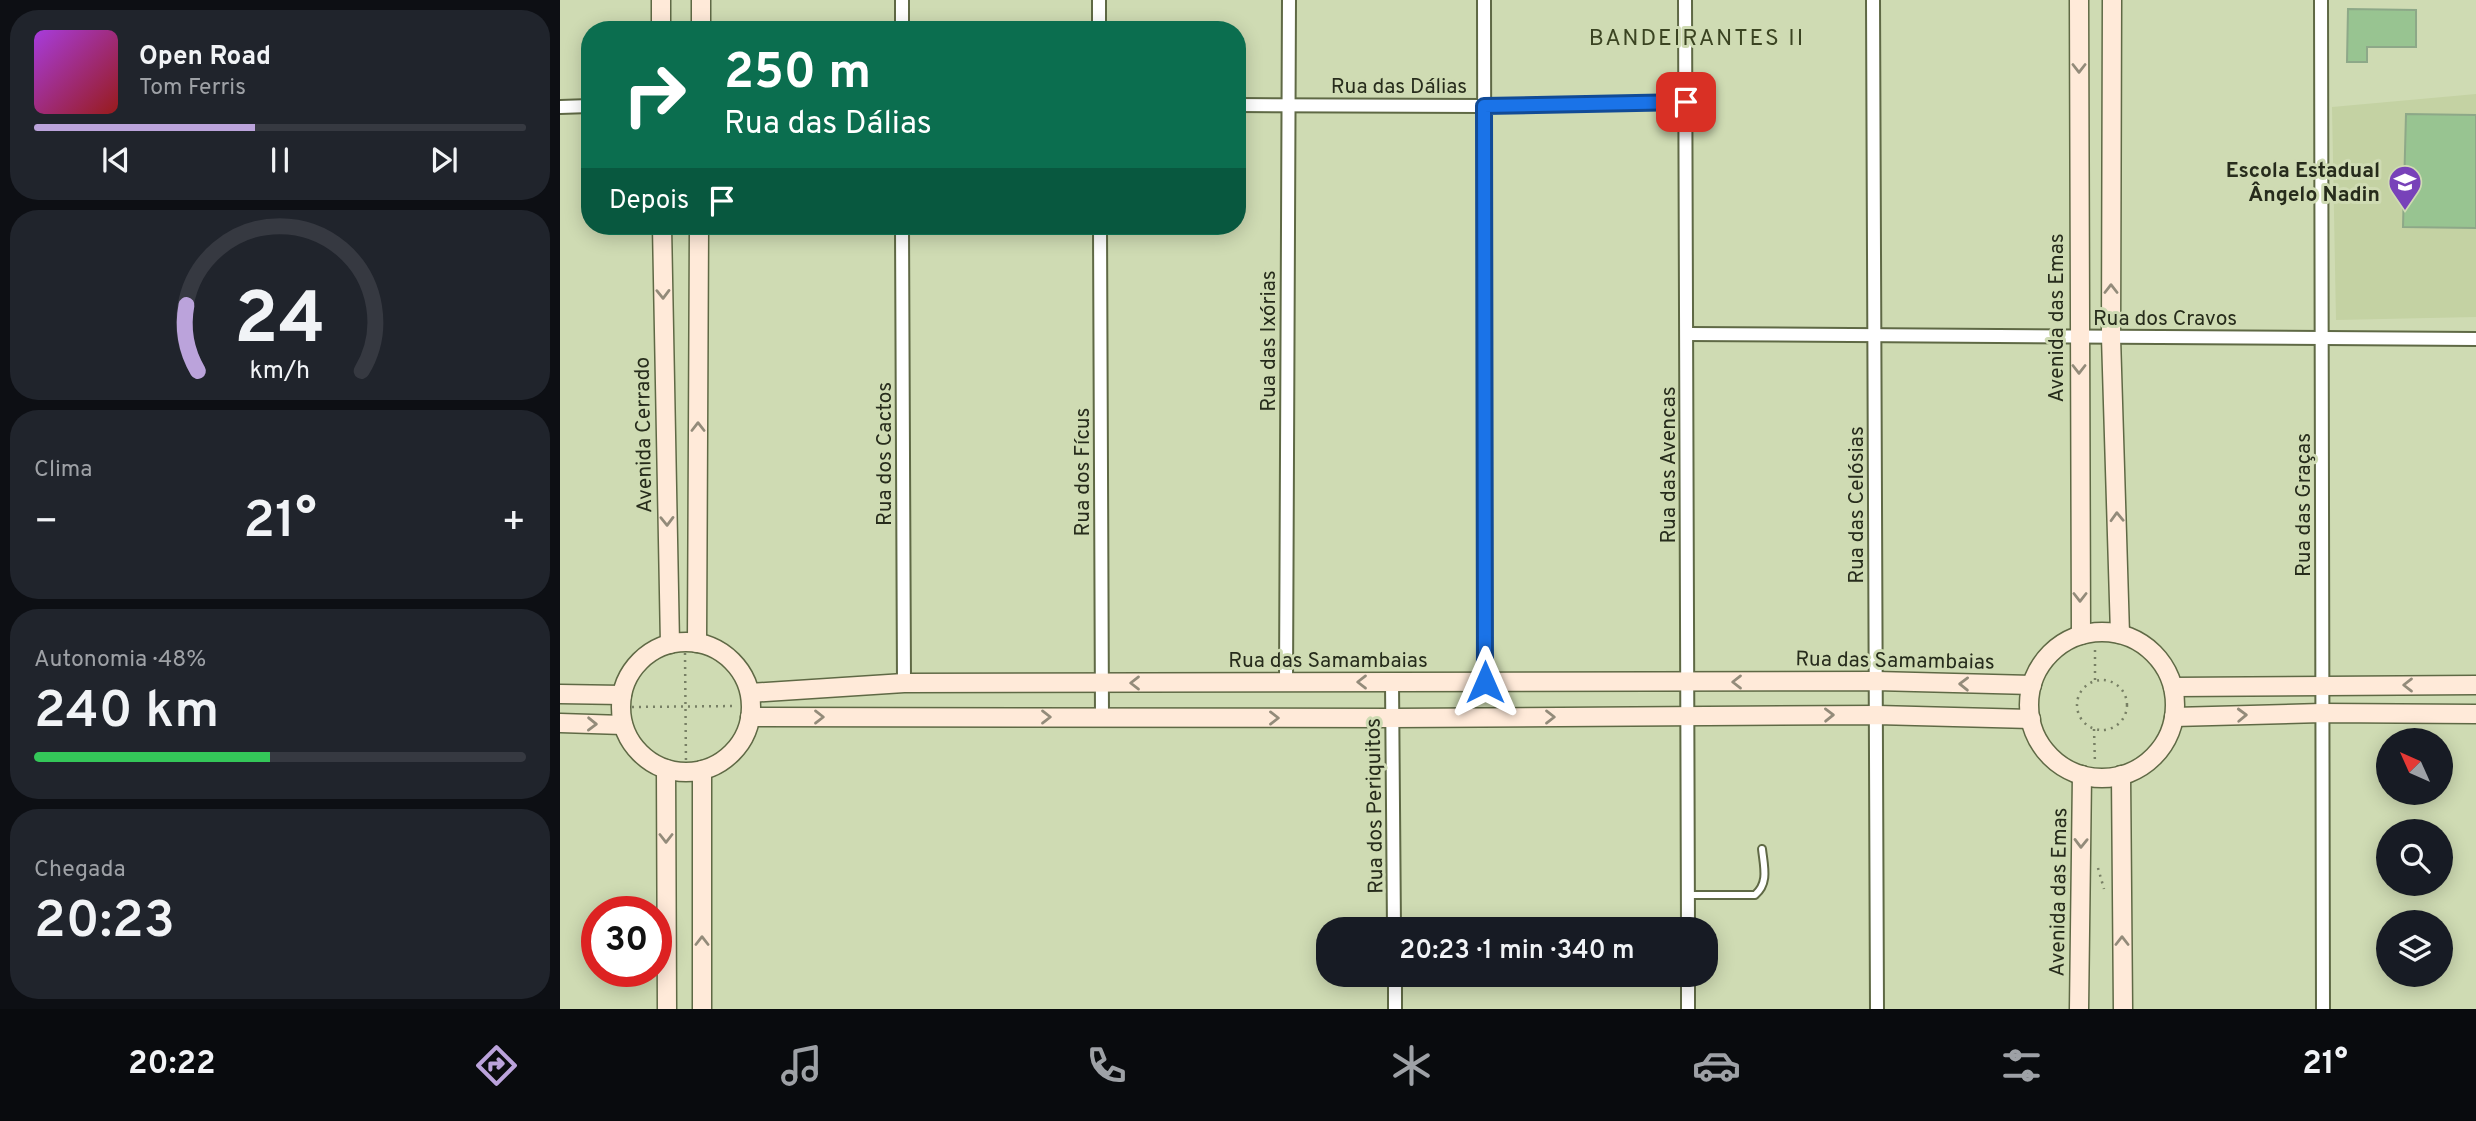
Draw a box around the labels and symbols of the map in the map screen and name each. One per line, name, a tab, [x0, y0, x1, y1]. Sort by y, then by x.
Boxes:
district label: BANDEIRANTES II	[1589, 25, 1805, 54]
one-way arrow	[2071, 63, 2087, 74]
pin	[1656, 72, 1716, 132]
street label: Rua das Dálias	[1331, 74, 1467, 101]
place label: Escola Estadual Ângelo Nadin	[2226, 158, 2380, 209]
school or university icon: Escola Estadual Ângelo Nadin	[2386, 163, 2424, 212]
street label: Avenida das Emas	[2044, 233, 2071, 403]
street label: Rua das Ixórias	[1256, 270, 1283, 412]
one-way arrow	[2103, 283, 2119, 294]
one-way arrow	[656, 289, 671, 300]
street label: Rua dos Cravos	[2093, 306, 2237, 333]
street label: Avenida Cerrado	[630, 357, 659, 513]
one-way arrow	[2071, 364, 2087, 375]
street label: Rua dos Cactos	[872, 382, 899, 526]
street label: Rua das Avencas	[1656, 386, 1683, 544]
street label: Rua dos Fícus	[1070, 408, 1097, 536]
one-way arrow	[690, 422, 706, 432]
street label: Rua das Celósias	[1844, 426, 1871, 584]
street label: Rua das Graças	[2291, 433, 2318, 577]
one-way arrow	[2109, 511, 2124, 522]
one-way arrow	[660, 516, 675, 527]
one-way arrow	[2072, 592, 2088, 602]
position arrow	[1448, 645, 1522, 719]
street label: Rua das Samambaias	[1795, 646, 1995, 677]
street label: Rua das Samambaias	[1228, 648, 1428, 675]
one-way arrow	[1356, 674, 1367, 690]
one-way arrow	[1731, 674, 1741, 690]
one-way arrow	[1129, 675, 1139, 691]
one-way arrow	[1958, 676, 1969, 691]
one-way arrow	[2402, 677, 2413, 693]
one-way arrow	[1824, 707, 1834, 723]
one-way arrow	[2237, 708, 2248, 723]
one-way arrow	[814, 709, 824, 725]
one-way arrow	[1041, 709, 1052, 725]
one-way arrow	[1545, 709, 1556, 725]
one-way arrow	[1269, 710, 1279, 726]
one-way arrow	[587, 716, 597, 732]
street label: Rua dos Periquitos	[1360, 718, 1391, 894]
north arrow	[2376, 728, 2454, 805]
street label: Avenida das Emas	[2045, 807, 2074, 977]
one-way arrow	[658, 833, 674, 843]
one-way arrow	[2073, 838, 2089, 849]
speed limit sign: 30	[581, 896, 672, 987]
one-way arrow	[694, 935, 710, 946]
one-way arrow	[2114, 935, 2130, 946]

